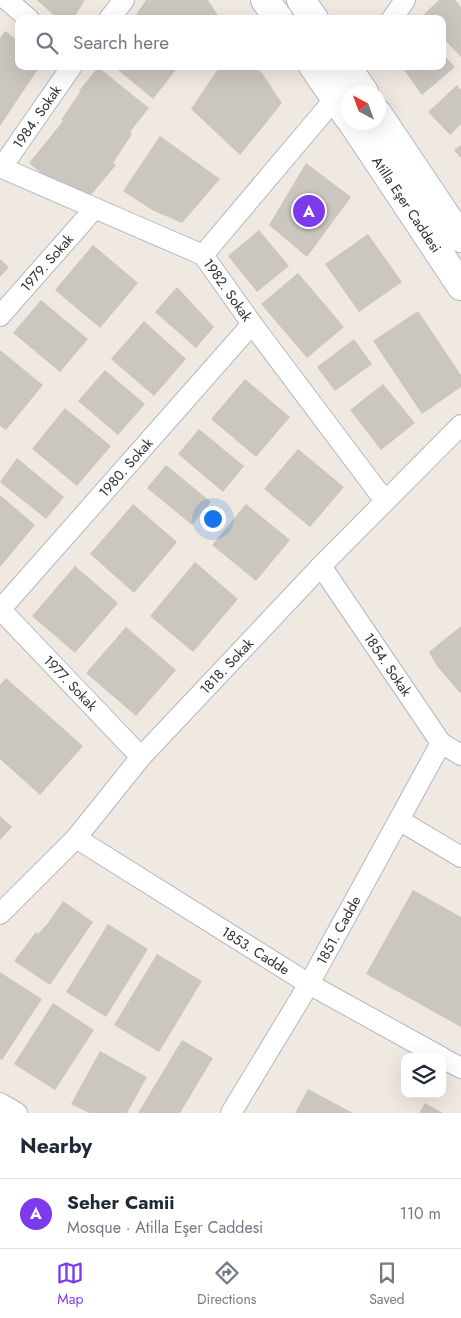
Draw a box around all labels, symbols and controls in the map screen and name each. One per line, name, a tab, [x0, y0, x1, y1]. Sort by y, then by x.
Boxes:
search box	[15, 15, 446, 70]
icon: search	[33, 29, 61, 57]
text: Search here	[73, 29, 169, 56]
street label: 1984. Sokak	[8, 80, 66, 153]
north arrow	[341, 85, 386, 130]
street label: Atilla Eşer Caddesi	[367, 152, 446, 257]
pin: A	[293, 192, 325, 230]
street label: 1979. Sokak	[16, 229, 78, 296]
street label: 1982. Sokak	[199, 254, 257, 326]
street label: 1980. Sokak	[94, 433, 158, 502]
your location	[200, 506, 226, 532]
street label: 1854. Sokak	[359, 629, 417, 701]
street label: 1818. Sokak	[195, 633, 259, 699]
street label: 1977. Sokak	[39, 651, 102, 716]
street label: 1851. Cadde	[311, 892, 365, 968]
street label: 1853. Cadde	[218, 922, 294, 980]
map controls	[401, 1053, 446, 1098]
button: layers	[401, 1053, 446, 1098]
text: Nearby	[20, 1131, 92, 1161]
text: Seher Camii	[67, 1189, 175, 1216]
text: A	[30, 1202, 42, 1225]
text: 110 m	[400, 1202, 441, 1225]
text: Mosque · Atilla Eşer Caddesi	[67, 1216, 263, 1239]
tab: Map	[56, 1259, 84, 1309]
tab: Directions	[197, 1259, 256, 1309]
tab: Saved	[369, 1259, 405, 1309]

